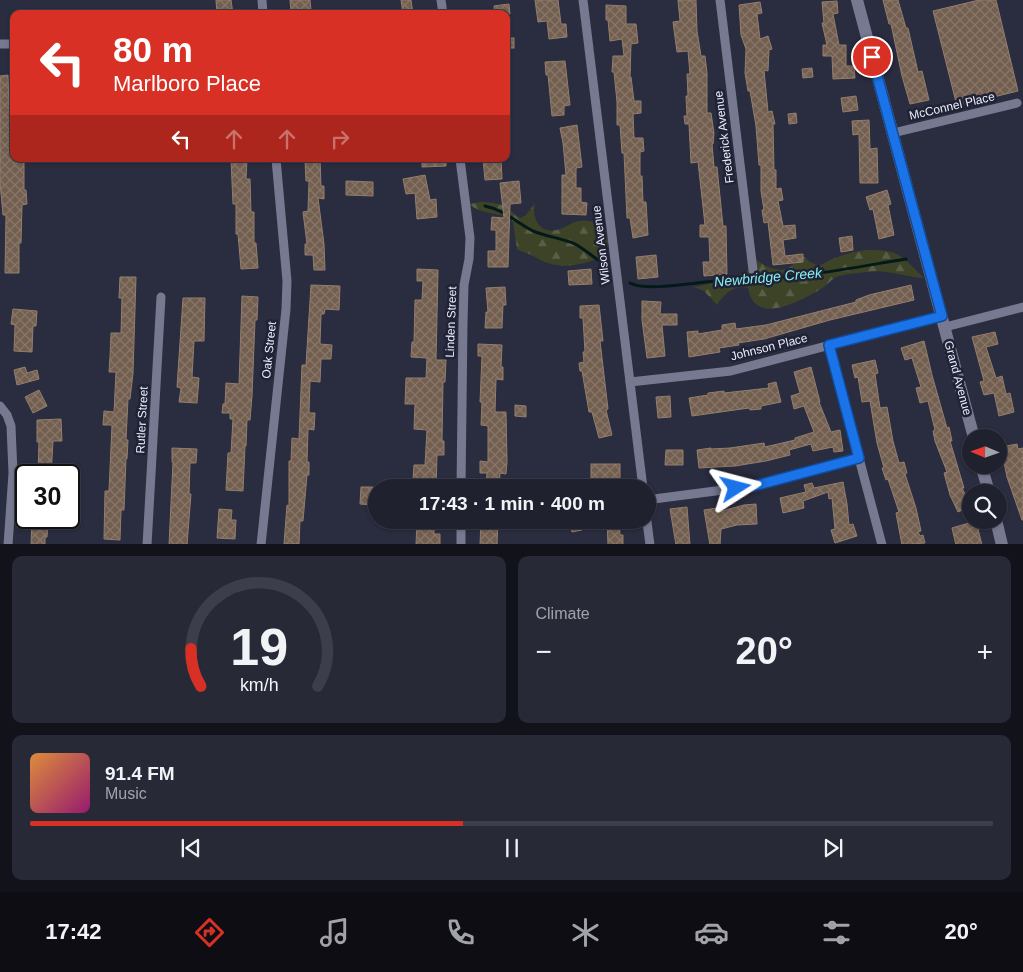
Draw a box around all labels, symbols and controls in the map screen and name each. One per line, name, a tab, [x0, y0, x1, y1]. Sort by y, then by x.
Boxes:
icon: left	[30, 30, 95, 95]
text: 80 m	[113, 30, 193, 69]
pin	[851, 36, 893, 78]
icon: arrive	[858, 43, 886, 71]
text: Marlboro Place	[113, 71, 261, 96]
street label: McConnel Place	[908, 89, 996, 123]
street label: Frederick Avenue	[711, 90, 737, 184]
icon: left	[167, 125, 195, 153]
icon: ahead	[220, 125, 248, 153]
icon: ahead	[273, 125, 301, 153]
icon: right	[326, 125, 354, 153]
street label: Wilson Avenue	[589, 205, 613, 285]
water label: Newbridge Creek	[713, 264, 824, 290]
street label: Linden Street	[443, 285, 459, 358]
street label: Oak Street	[259, 320, 279, 379]
street label: Johnson Place	[729, 331, 809, 363]
street label: Grand Avenue	[941, 339, 975, 417]
street label: Rutler Street	[133, 385, 151, 454]
north arrow	[962, 429, 1008, 474]
map controls	[962, 429, 1007, 529]
position arrow	[709, 461, 761, 513]
speed limit sign: 30	[15, 464, 80, 529]
button: search	[962, 484, 1007, 529]
text: 17:43 · 1 min · 400 m	[419, 493, 605, 514]
text: Climate	[536, 605, 590, 622]
text: 19	[230, 618, 288, 676]
text: 20°	[736, 630, 793, 672]
text: −	[536, 636, 552, 667]
text: +	[977, 636, 993, 667]
text: km/h	[239, 675, 278, 695]
text: 91.4 FM	[105, 763, 175, 784]
text: Music	[105, 785, 147, 802]
icon: previous	[177, 834, 205, 862]
icon: pause	[498, 834, 526, 862]
icon: next	[819, 834, 847, 862]
icon: directions	[192, 915, 227, 950]
icon: music	[317, 915, 352, 950]
icon: phone	[443, 915, 478, 950]
icon: climate	[568, 915, 603, 950]
icon: car	[694, 915, 729, 950]
icon: filters	[819, 915, 854, 950]
text: 17:42	[45, 919, 101, 944]
text: 20°	[944, 919, 978, 944]

